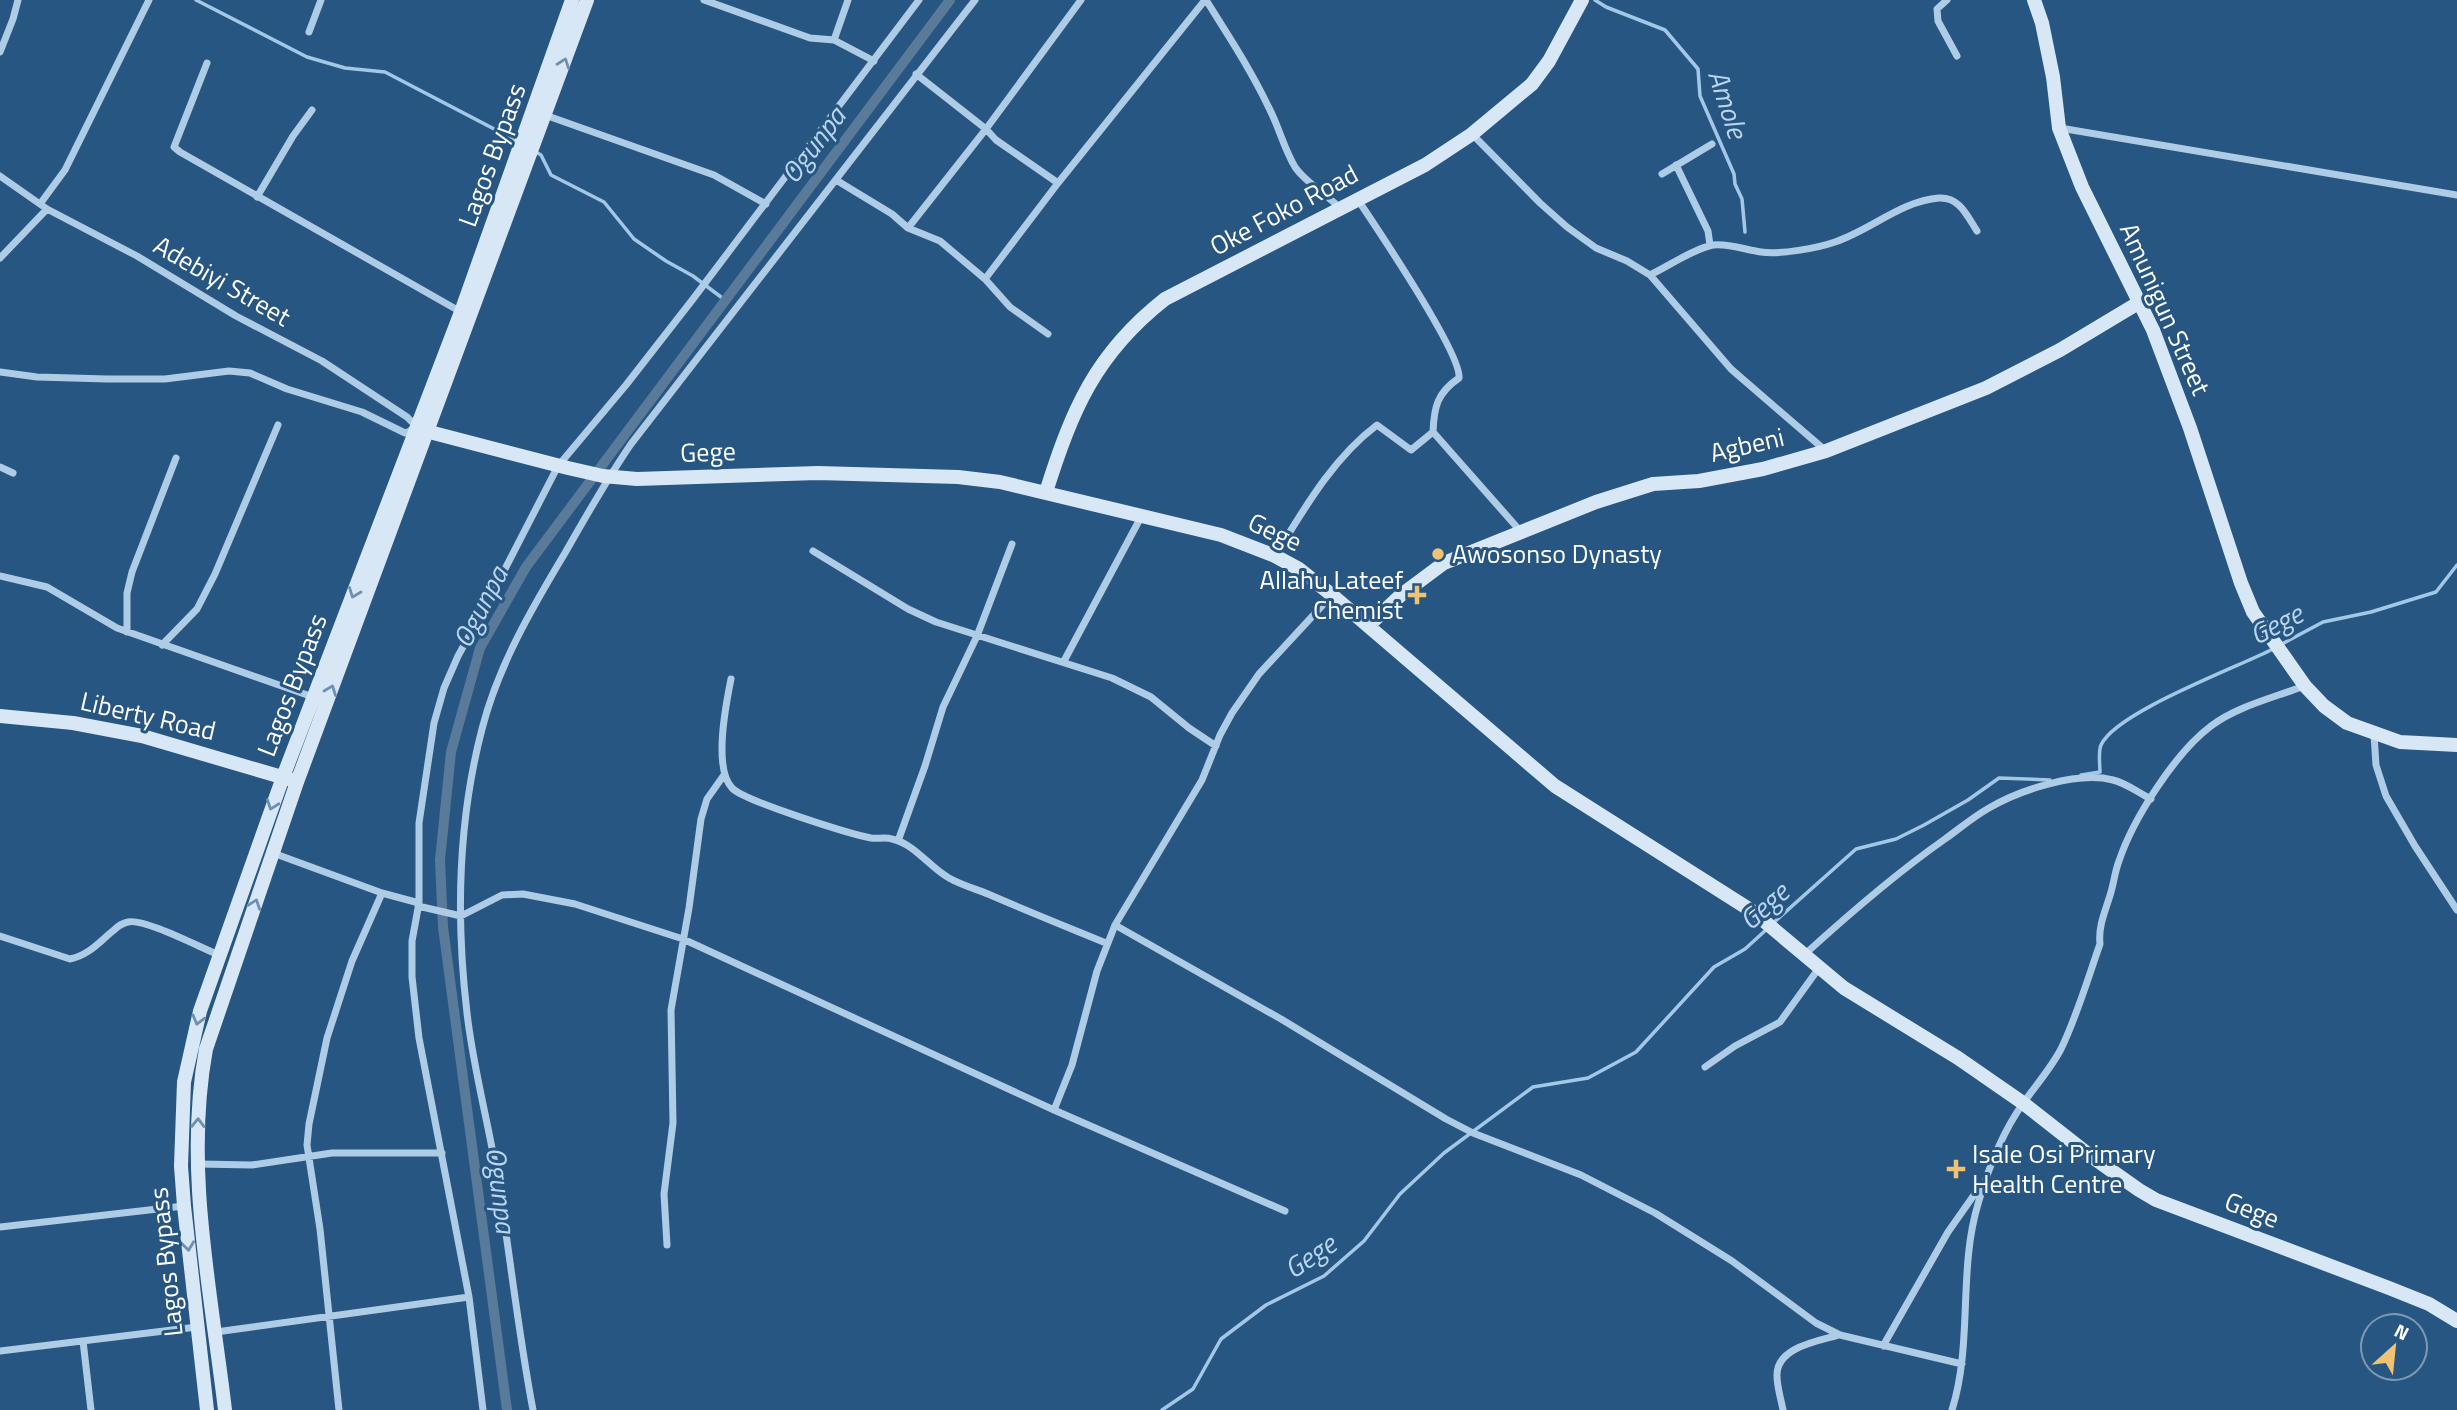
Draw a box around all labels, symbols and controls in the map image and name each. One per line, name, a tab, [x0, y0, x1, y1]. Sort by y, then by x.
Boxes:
one-way arrow	[555, 57, 569, 69]
water label: Amole	[1697, 64, 1760, 146]
street label: Lagos Bypass	[448, 78, 535, 232]
water label: Ogunpa	[769, 96, 857, 192]
street label: Oke Foko Road	[1203, 154, 1365, 265]
street label: Amunigun Street	[2110, 217, 2221, 401]
street label: Adebiyi Street	[146, 226, 298, 336]
street label: Agbeni	[1706, 417, 1788, 472]
street label: Gege	[679, 431, 736, 472]
street label: Gege	[1242, 502, 1309, 561]
place label: Awosonso Dynasty	[1452, 534, 1662, 573]
marker: Awosonso Dynasty	[1430, 546, 1446, 562]
water label: Ogunpa	[441, 557, 519, 655]
place label: Allahu Lateef Chemist	[1260, 560, 1403, 629]
one-way arrow	[348, 586, 362, 598]
marker: Allahu Lateef Chemist	[1409, 587, 1425, 603]
water label: Gege	[2242, 591, 2312, 655]
street label: Lagos Bypass	[246, 608, 337, 762]
street label: Liberty Road	[77, 681, 220, 750]
one-way arrow	[323, 684, 337, 696]
one-way arrow	[266, 799, 280, 811]
water label: Gege	[1729, 870, 1800, 940]
one-way arrow	[247, 898, 261, 910]
one-way arrow	[191, 1014, 206, 1026]
one-way arrow	[190, 1117, 205, 1128]
place label: Isale Osi Primary Health Centre	[1972, 1134, 2155, 1203]
water label: Ogunpa	[475, 1144, 528, 1237]
marker: Isale Osi Primary Health Centre	[1946, 1159, 1966, 1179]
street label: Gege	[2219, 1181, 2285, 1238]
street label: Lagos Bypass	[138, 1186, 193, 1339]
water label: Gege	[1275, 1221, 1346, 1289]
one-way arrow	[181, 1240, 196, 1252]
north arrow	[2359, 1312, 2429, 1382]
text: N	[2389, 1315, 2414, 1347]

